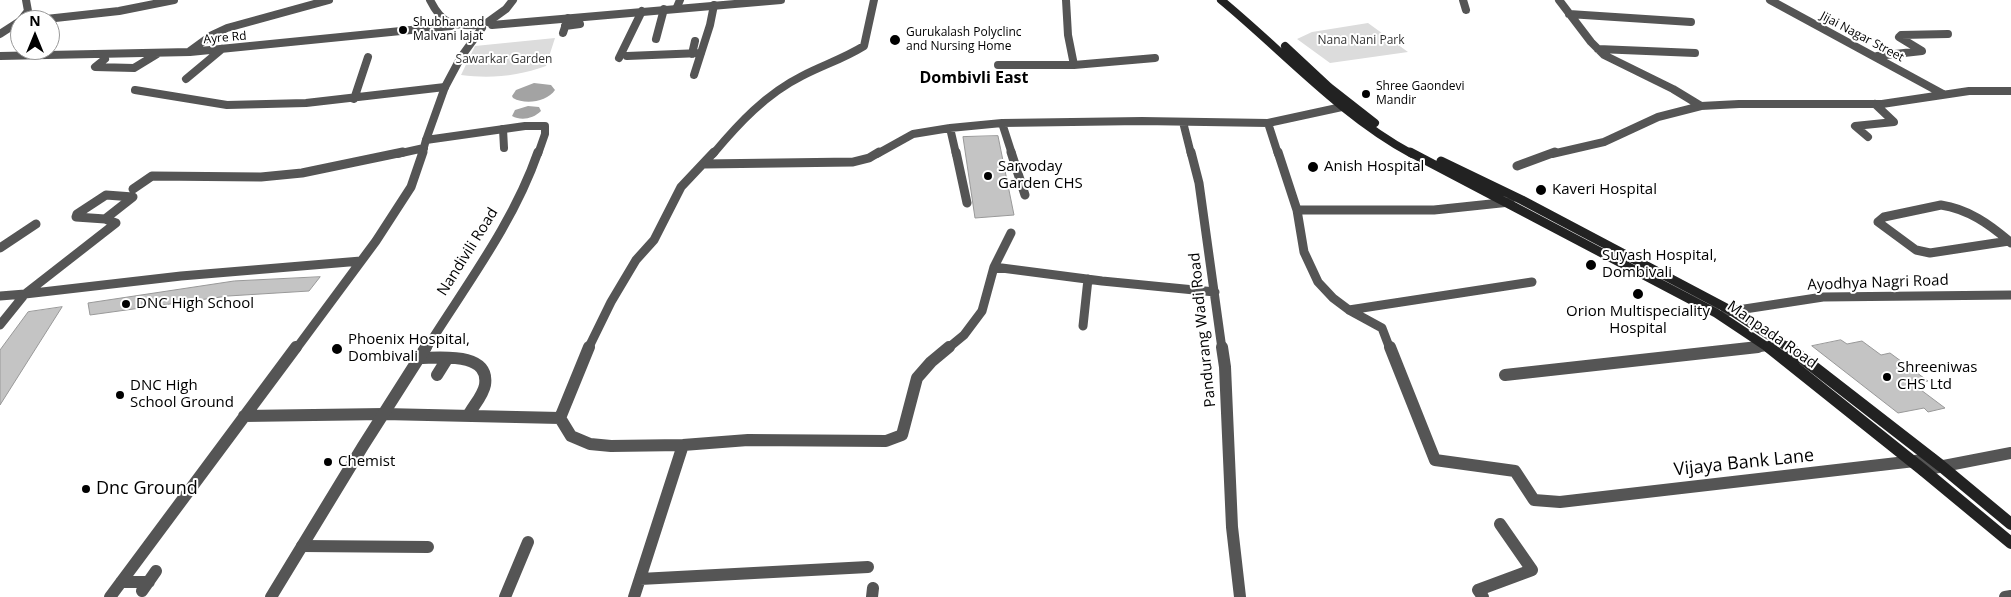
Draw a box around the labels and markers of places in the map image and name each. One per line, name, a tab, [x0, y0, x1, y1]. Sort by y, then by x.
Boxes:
place label: Shubhanand Malvani lajat	[413, 16, 484, 44]
marker: Shubhanand Malvani lajat	[397, 24, 409, 36]
place label: Gurukalash Polyclinc and Nursing Home	[906, 26, 1022, 54]
marker: Gurukalash Polyclinc and Nursing Home	[888, 33, 902, 47]
place label: Shree Gaondevi Mandir	[1376, 80, 1465, 108]
marker: Shree Gaondevi Mandir	[1360, 88, 1372, 100]
place label: Sarvoday Garden CHS	[998, 158, 1083, 193]
place label: Anish Hospital	[1324, 158, 1424, 176]
marker: Anish Hospital	[1306, 160, 1320, 174]
marker: Sarvoday Garden CHS	[982, 170, 994, 182]
place label: Kaveri Hospital	[1552, 181, 1657, 199]
marker: Kaveri Hospital	[1534, 183, 1548, 197]
place label: Suyash Hospital, Dombivali	[1602, 247, 1717, 282]
marker: Suyash Hospital, Dombivali	[1584, 258, 1598, 272]
marker: Orion Multispeciality Hospital	[1631, 287, 1645, 301]
place label: DNC High School	[136, 295, 254, 313]
marker: DNC High School	[120, 298, 132, 310]
place label: Orion Multispeciality Hospital	[1566, 303, 1710, 338]
place label: Phoenix Hospital, Dombivali	[348, 331, 470, 366]
marker: Phoenix Hospital, Dombivali	[330, 342, 344, 356]
place label: Shreeniwas CHS Ltd	[1897, 359, 1977, 394]
marker: Shreeniwas CHS Ltd	[1881, 371, 1893, 383]
place label: DNC High School Ground	[130, 377, 234, 412]
marker: DNC High School Ground	[114, 389, 126, 401]
place label: Chemist	[338, 453, 395, 471]
marker: Chemist	[322, 456, 334, 468]
place label: Dnc Ground	[96, 478, 198, 500]
marker: Dnc Ground	[80, 483, 92, 495]

